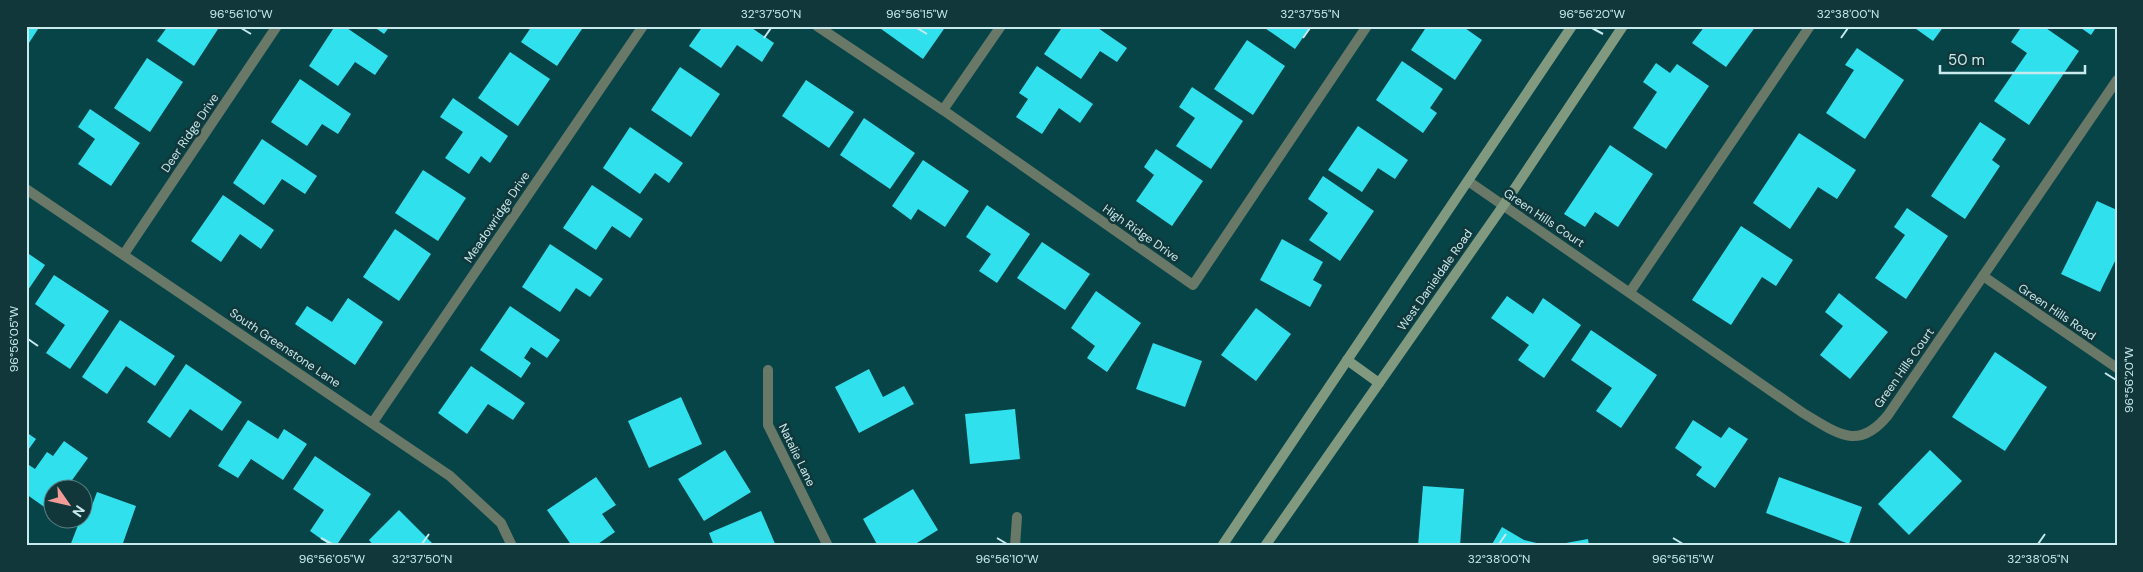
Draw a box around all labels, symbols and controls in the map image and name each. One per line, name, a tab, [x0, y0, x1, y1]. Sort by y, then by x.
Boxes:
text: 96°56'10"W	[209, 6, 273, 22]
text: 32°37'50"N	[741, 6, 801, 22]
text: 96°56'15"W	[886, 6, 948, 22]
text: 32°37'55"N	[1280, 6, 1340, 22]
text: 96°56'20"W	[1559, 6, 1625, 22]
text: 32°38'00"N	[1817, 6, 1879, 22]
scale bar	[1940, 42, 2086, 74]
text: 50 m	[1948, 50, 1985, 70]
street label: Deer Ridge Drive	[158, 90, 222, 176]
street label: Meadowridge Drive	[461, 168, 534, 266]
street label: Green Hills Court	[1500, 185, 1588, 251]
street label: High Ridge Drive	[1099, 201, 1183, 266]
street label: West Danieldale Road	[1394, 226, 1476, 334]
street label: Green Hills Road	[2015, 280, 2099, 344]
text: 96°56'05"W	[6, 305, 22, 372]
street label: South Greenstone Lane	[226, 305, 344, 391]
street label: Green Hills Court	[1870, 325, 1938, 411]
text: 96°56'20"W	[2121, 347, 2137, 413]
street label: Natalie Lane	[775, 421, 819, 489]
north arrow	[42, 480, 92, 530]
text: N	[68, 502, 89, 521]
text: 96°56'05"W	[299, 551, 366, 567]
text: 32°37'50"N	[392, 551, 452, 567]
text: 96°56'10"W	[975, 551, 1039, 567]
text: 32°38'00"N	[1468, 551, 1530, 567]
text: 96°56'15"W	[1652, 551, 1714, 567]
text: 32°38'05"N	[2007, 551, 2069, 567]

